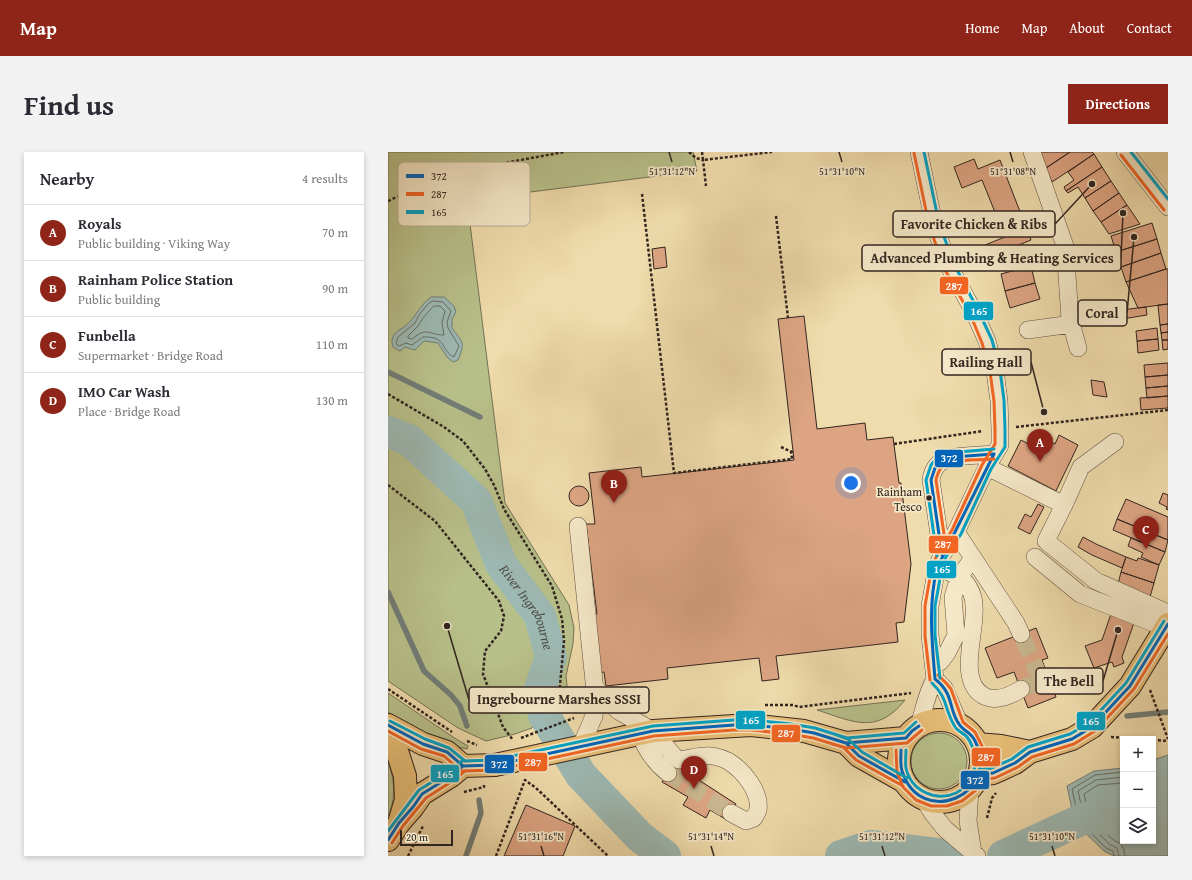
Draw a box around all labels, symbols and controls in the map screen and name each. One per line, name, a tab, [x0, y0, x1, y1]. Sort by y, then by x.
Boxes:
text: Map	[20, 14, 57, 42]
text: Home	[965, 18, 1000, 38]
text: Map	[1022, 18, 1047, 38]
text: About	[1069, 18, 1105, 38]
text: Contact	[1127, 18, 1172, 38]
text: Find us	[24, 84, 114, 125]
button: Directions	[1068, 84, 1168, 124]
legend	[398, 162, 530, 226]
text: 51°31'12"N	[649, 164, 695, 179]
text: 51°31'10"N	[819, 164, 865, 179]
text: 51°31'08"N	[990, 164, 1036, 179]
text: Nearby	[40, 166, 94, 191]
text: 372	[431, 168, 447, 184]
text: 4 results	[302, 169, 348, 188]
text: 287	[431, 186, 447, 202]
text: 165	[431, 204, 447, 220]
callout: Favorite Chicken & Ribs	[893, 211, 1055, 237]
text: Royals	[78, 213, 122, 234]
text: Favorite Chicken & Ribs	[901, 214, 1047, 234]
text: A	[49, 223, 57, 242]
text: 70 m	[322, 223, 348, 242]
text: Public building · Viking Way	[78, 234, 230, 253]
callout: Advanced Plumbing & Heating Services	[862, 245, 1121, 271]
text: Advanced Plumbing & Heating Services	[870, 248, 1114, 268]
text: Rainham Police Station	[78, 269, 233, 290]
line badge: 287	[939, 276, 969, 295]
text: 287	[945, 278, 963, 294]
text: B	[49, 279, 57, 298]
text: 90 m	[322, 279, 348, 298]
text: Public building	[78, 290, 160, 309]
callout: Coral	[1078, 300, 1127, 326]
line badge: 165	[963, 301, 994, 321]
text: 165	[970, 303, 988, 319]
text: Coral	[1085, 303, 1119, 323]
text: Funbella	[78, 325, 136, 346]
text: C	[49, 335, 57, 354]
text: 110 m	[316, 335, 348, 354]
text: Supermarket · Bridge Road	[78, 346, 223, 365]
callout: Railing Hall	[942, 349, 1031, 375]
text: Railing Hall	[949, 352, 1023, 372]
text: IMO Car Wash	[78, 381, 170, 402]
text: D	[49, 391, 57, 410]
text: 130 m	[316, 391, 348, 410]
text: Place · Bridge Road	[78, 402, 180, 421]
pin: A	[1027, 429, 1053, 462]
line badge: 372	[934, 449, 964, 468]
text: 372	[940, 450, 958, 466]
pin: B	[601, 470, 627, 503]
your location	[841, 473, 861, 493]
place label: Rainham Tesco	[877, 483, 922, 515]
marker: Rainham Tesco	[924, 493, 934, 503]
pin: C	[1133, 516, 1159, 549]
line badge: 287	[928, 535, 959, 554]
text: 287	[934, 536, 952, 552]
water label: River Ingrebourne	[494, 559, 559, 652]
line badge: 165	[926, 560, 957, 579]
text: 165	[933, 561, 951, 577]
callout: The Bell	[1036, 668, 1103, 694]
text: The Bell	[1044, 671, 1095, 691]
callout: Ingrebourne Marshes SSSI	[469, 687, 649, 713]
text: Ingrebourne Marshes SSSI	[477, 689, 641, 709]
line badge: 165	[735, 710, 766, 730]
line badge: 165	[1076, 711, 1106, 731]
text: 165	[742, 712, 760, 728]
text: 165	[1082, 713, 1100, 729]
line badge: 287	[771, 724, 801, 743]
text: 287	[777, 725, 795, 741]
map controls	[1120, 736, 1156, 844]
button: +	[1120, 736, 1156, 772]
line badge: 287	[971, 747, 1001, 767]
text: 287	[977, 749, 995, 765]
line badge: 287	[518, 752, 548, 772]
line badge: 372	[484, 754, 515, 774]
text: 287	[524, 754, 542, 770]
text: 372	[490, 756, 508, 772]
pin: D	[681, 756, 707, 789]
line badge: 165	[430, 764, 460, 783]
text: 165	[436, 766, 454, 782]
line badge: 372	[960, 770, 990, 790]
text: 372	[966, 772, 984, 788]
button: −	[1120, 772, 1156, 808]
button: layers	[1120, 808, 1156, 844]
scale bar	[400, 828, 453, 847]
text: 20 m	[406, 829, 428, 845]
text: 51°31'16"N	[518, 829, 564, 844]
text: 51°31'14"N	[688, 829, 734, 844]
text: 51°31'12"N	[859, 829, 905, 844]
text: 51°31'10"N	[1029, 829, 1075, 844]

